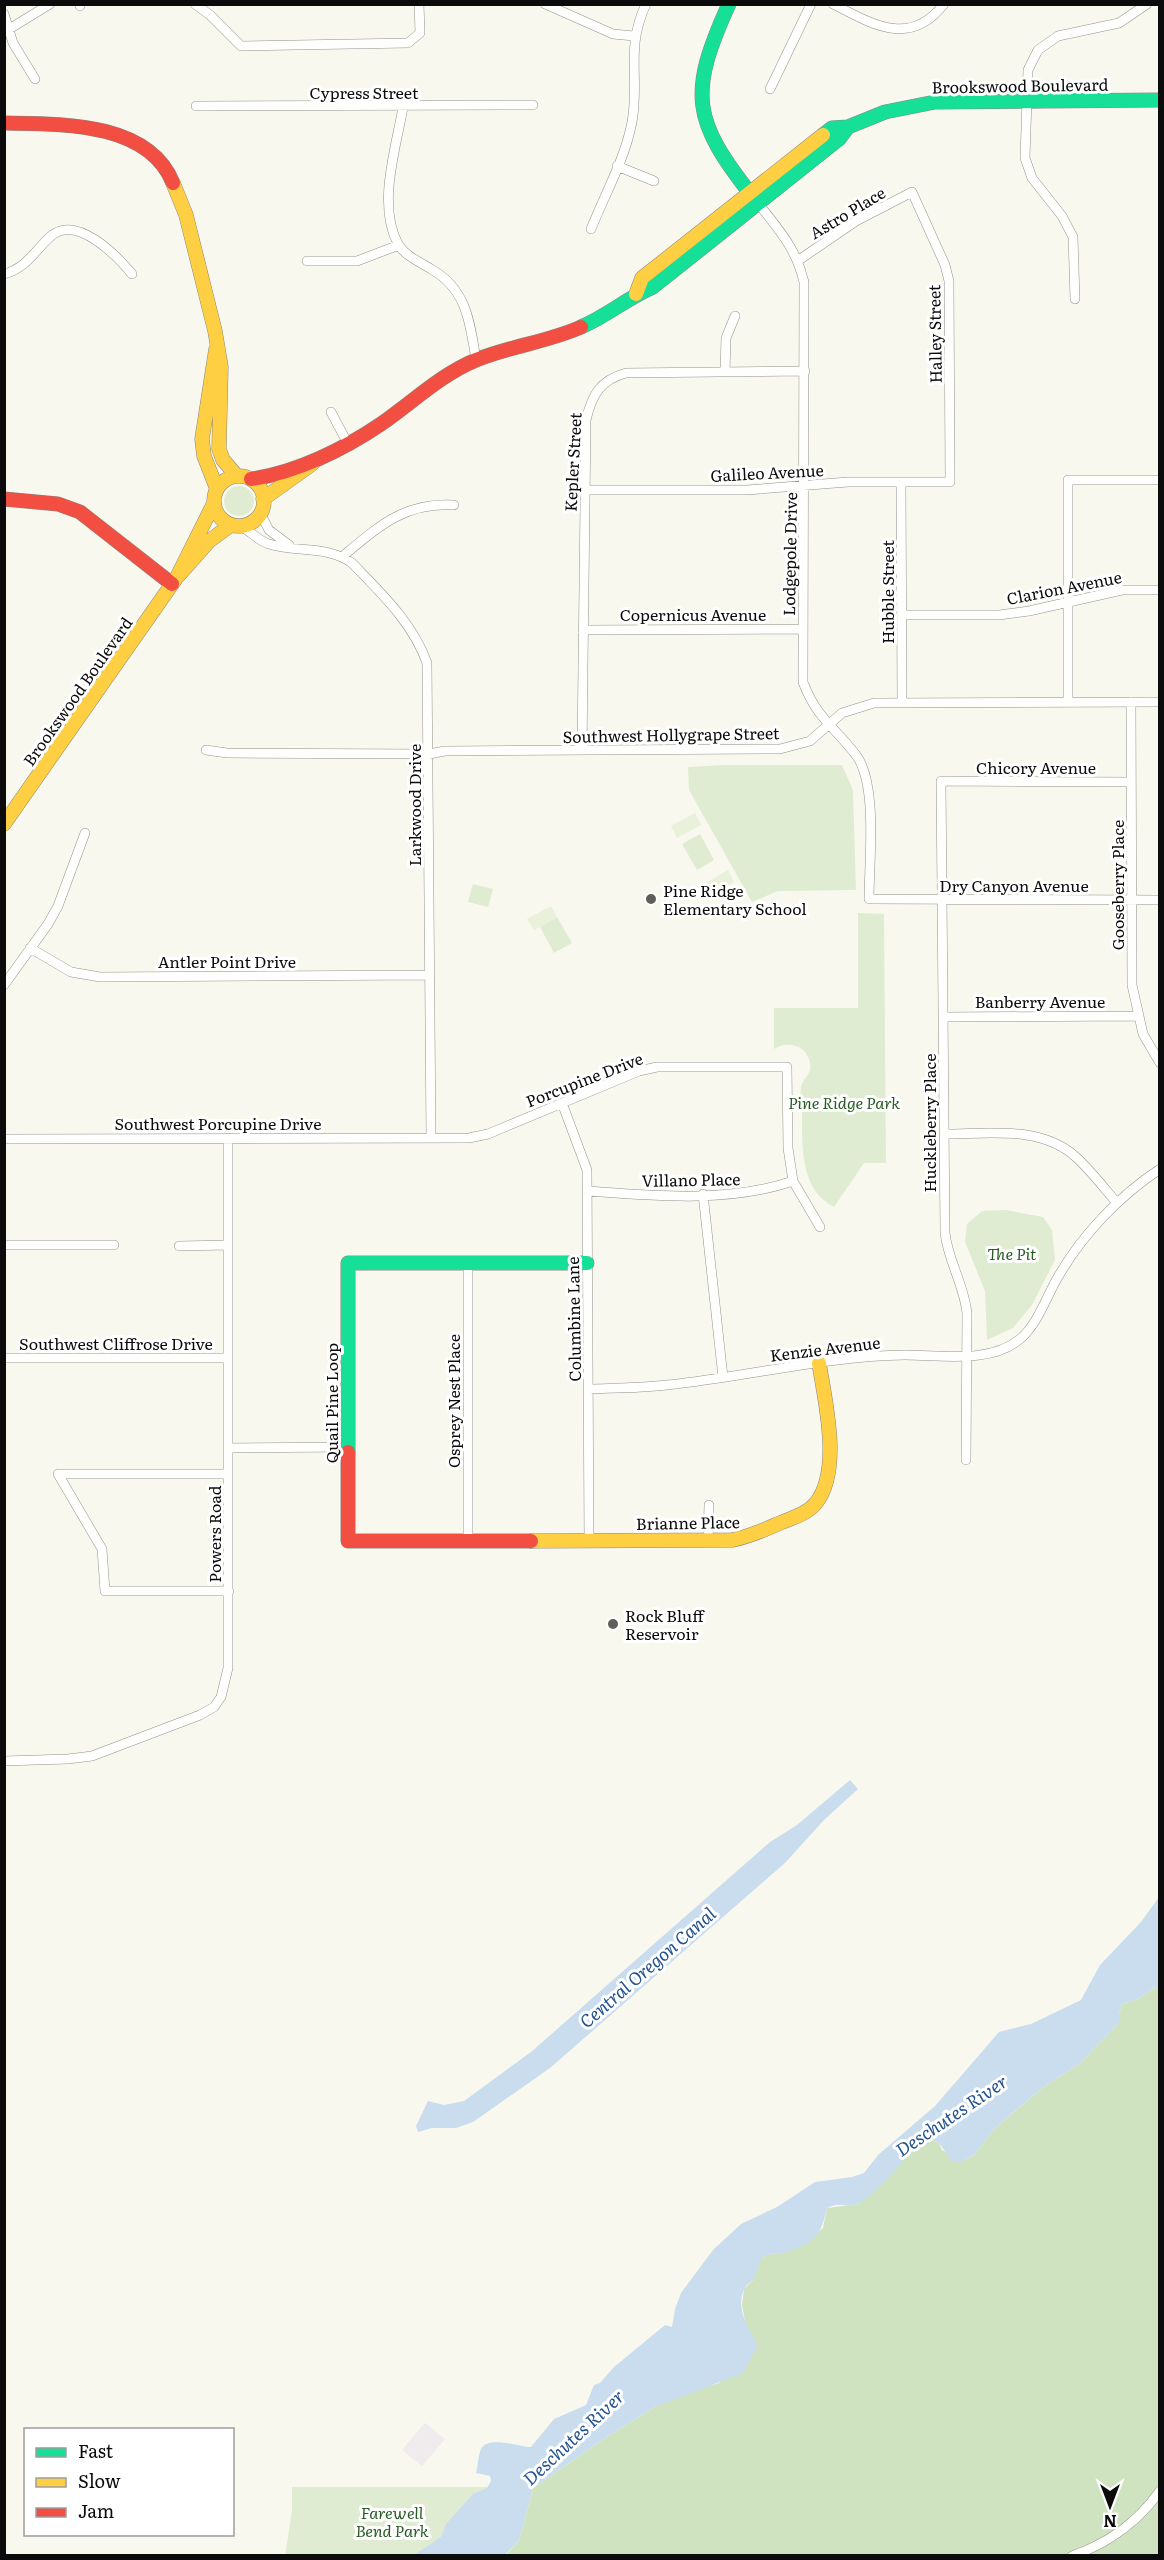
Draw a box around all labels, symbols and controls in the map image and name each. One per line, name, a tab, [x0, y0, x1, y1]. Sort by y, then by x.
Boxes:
street label: Brookswood Boulevard	[931, 71, 1109, 99]
street label: Cypress Street	[310, 80, 419, 104]
street label: Astro Place	[805, 180, 889, 244]
street label: Halley Street	[921, 284, 947, 384]
street label: Kepler Street	[557, 411, 587, 512]
street label: Galileo Avenue	[710, 457, 824, 487]
street label: Lodgepole Drive	[776, 492, 802, 616]
street label: Hubble Street	[875, 539, 899, 644]
street label: Clarion Avenue	[1004, 564, 1124, 610]
street label: Copernicus Avenue	[620, 602, 766, 626]
street label: Brookswood Boulevard	[16, 612, 138, 770]
street label: Southwest Hollygrape Street	[562, 720, 780, 748]
street label: Larkwood Drive	[402, 744, 426, 866]
street label: Chicory Avenue	[976, 755, 1096, 779]
street label: Gooseberry Place	[1105, 820, 1129, 950]
street label: Dry Canyon Avenue	[939, 873, 1089, 897]
place label: Pine Ridge Elementary School	[663, 878, 807, 920]
marker: Pine Ridge Elementary School	[644, 892, 658, 906]
street label: Antler Point Drive	[158, 949, 296, 973]
street label: Banberry Avenue	[975, 989, 1105, 1013]
street label: Porcupine Drive	[522, 1046, 646, 1112]
street label: Huckleberry Place	[917, 1053, 941, 1193]
park label: Pine Ridge Park	[788, 1090, 900, 1114]
street label: Southwest Porcupine Drive	[115, 1111, 321, 1135]
street label: Villano Place	[641, 1166, 741, 1192]
park label: The Pit	[988, 1241, 1037, 1265]
street label: Columbine Lane	[560, 1256, 586, 1382]
street label: Kenzie Avenue	[768, 1329, 882, 1367]
street label: Southwest Cliffrose Drive	[19, 1331, 213, 1355]
street label: Osprey Nest Place	[441, 1334, 465, 1468]
street label: Quail Pine Loop	[319, 1343, 343, 1463]
street label: Powers Road	[202, 1485, 226, 1583]
street label: Brianne Place	[636, 1509, 740, 1535]
place label: Rock Bluff Reservoir	[625, 1603, 705, 1645]
marker: Rock Bluff Reservoir	[606, 1617, 620, 1631]
water label: Central Oregon Canal	[573, 1900, 722, 2034]
water label: Deschutes River	[890, 2067, 1012, 2163]
water label: Deschutes River	[516, 2383, 630, 2491]
legend	[24, 2428, 234, 2536]
text: Fast	[78, 2437, 114, 2464]
text: Slow	[78, 2467, 121, 2494]
north arrow	[1080, 2476, 1140, 2536]
text: Jam	[78, 2497, 114, 2524]
park label: Farewell Bend Park	[355, 2500, 429, 2542]
text: N	[1103, 2510, 1117, 2534]

